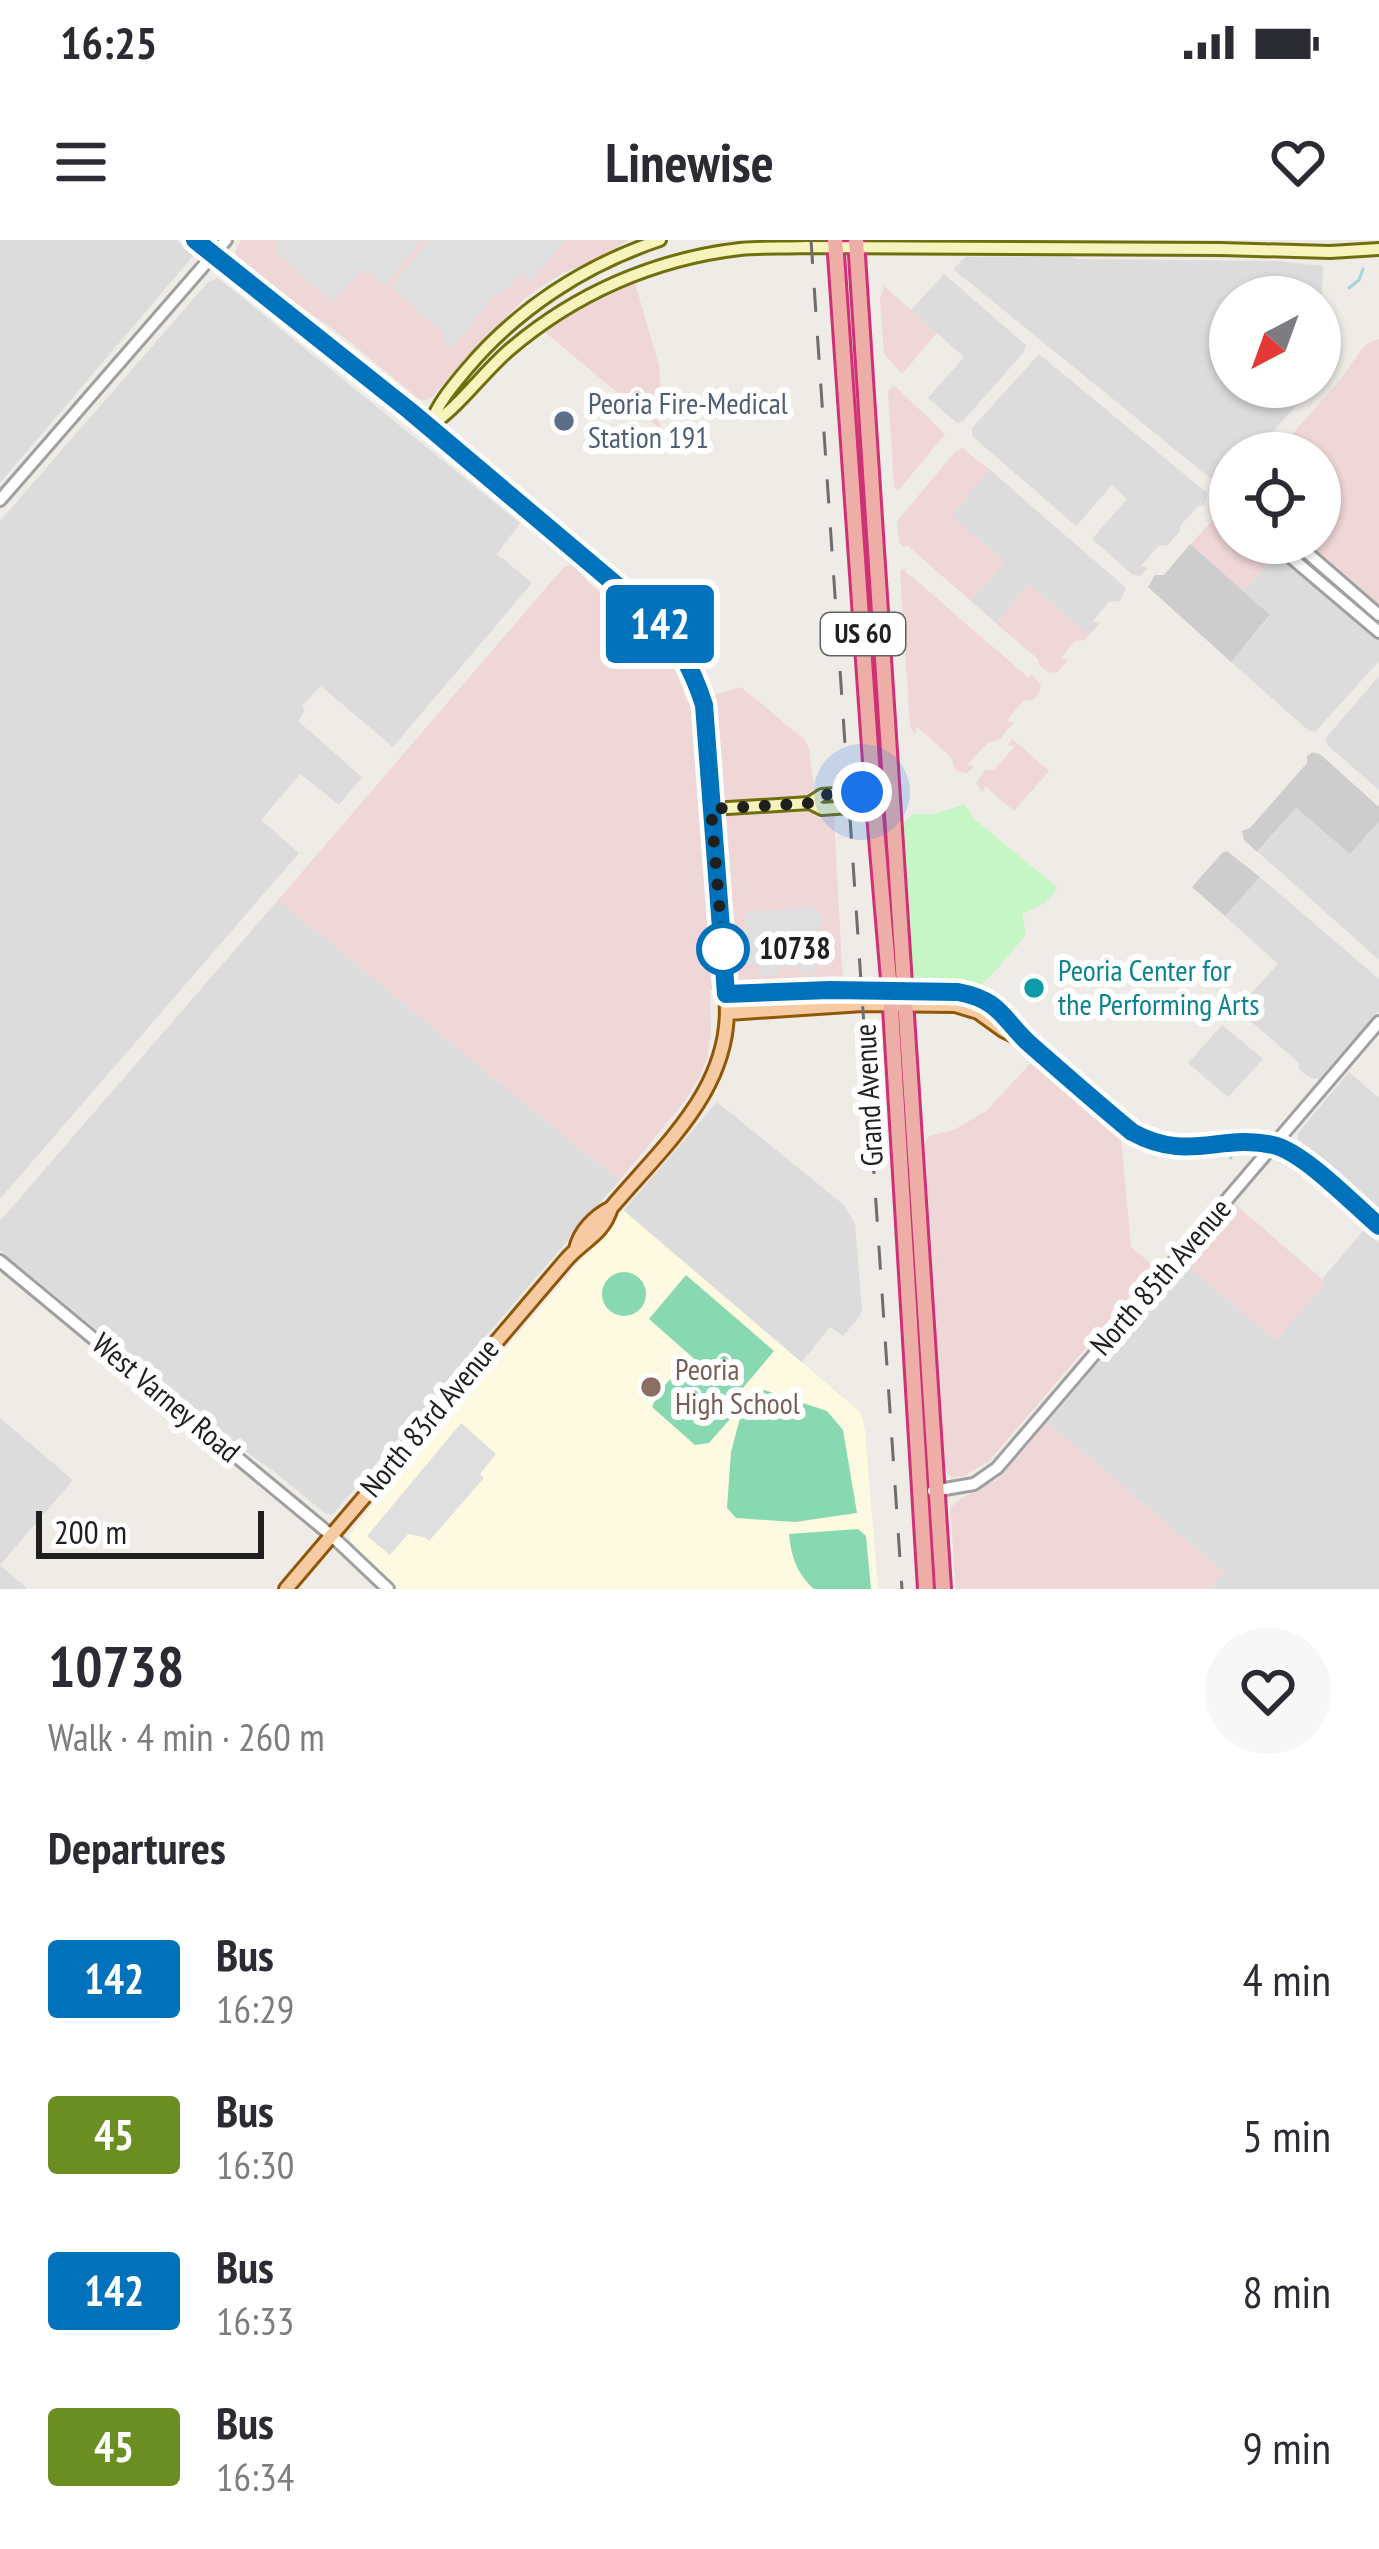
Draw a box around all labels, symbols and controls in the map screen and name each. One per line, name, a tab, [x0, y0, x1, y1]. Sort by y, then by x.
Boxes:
text: 16:25	[60, 13, 157, 71]
text: Linewise	[605, 127, 774, 197]
icon: menu	[48, 129, 114, 195]
icon: heart	[1265, 129, 1331, 195]
north arrow	[1209, 276, 1341, 408]
map controls	[1209, 276, 1341, 564]
place label: Peoria Fire-Medical Station 191	[588, 383, 788, 456]
marker: Peoria Fire-Medical Station 191	[551, 408, 577, 434]
button: locate	[1209, 432, 1341, 564]
line badge: 142	[591, 585, 729, 663]
text: 142	[630, 596, 690, 651]
road number: US 60	[821, 613, 905, 655]
your location	[832, 762, 892, 822]
marker: 10738	[698, 924, 748, 974]
place label: 10738	[759, 928, 831, 967]
place label: Peoria Center for the Performing Arts	[1058, 950, 1259, 1023]
marker: Peoria Center for the Performing Arts	[1021, 975, 1047, 1001]
street label: Grand Avenue	[844, 1023, 891, 1167]
street label: North 85th Avenue	[1081, 1189, 1239, 1363]
street label: West Varney Road	[85, 1324, 249, 1470]
street label: North 83rd Avenue	[351, 1330, 507, 1504]
place label: Peoria High School	[675, 1349, 800, 1422]
marker: Peoria High School	[638, 1374, 664, 1400]
scale bar	[36, 1505, 264, 1558]
text: 200 m	[54, 1510, 127, 1553]
button: heart	[1205, 1628, 1331, 1754]
text: 10738	[48, 1629, 184, 1703]
text: Walk · 4 min · 260 m	[48, 1711, 325, 1762]
text: Departures	[48, 1818, 226, 1876]
text: Bus	[216, 1925, 274, 1983]
text: 4 min	[1242, 1950, 1331, 2008]
text: 142	[84, 1951, 144, 2006]
text: 16:29	[216, 1983, 294, 2034]
text: Bus	[216, 2081, 274, 2139]
text: 5 min	[1242, 2106, 1331, 2164]
text: 45	[94, 2107, 134, 2162]
text: 16:30	[216, 2139, 294, 2190]
text: Bus	[216, 2237, 274, 2295]
text: 8 min	[1242, 2262, 1331, 2320]
text: 142	[84, 2263, 144, 2318]
text: 16:33	[216, 2295, 294, 2346]
text: Bus	[216, 2393, 274, 2451]
text: 9 min	[1242, 2418, 1331, 2476]
text: 45	[94, 2419, 134, 2474]
text: 16:34	[216, 2451, 294, 2502]

